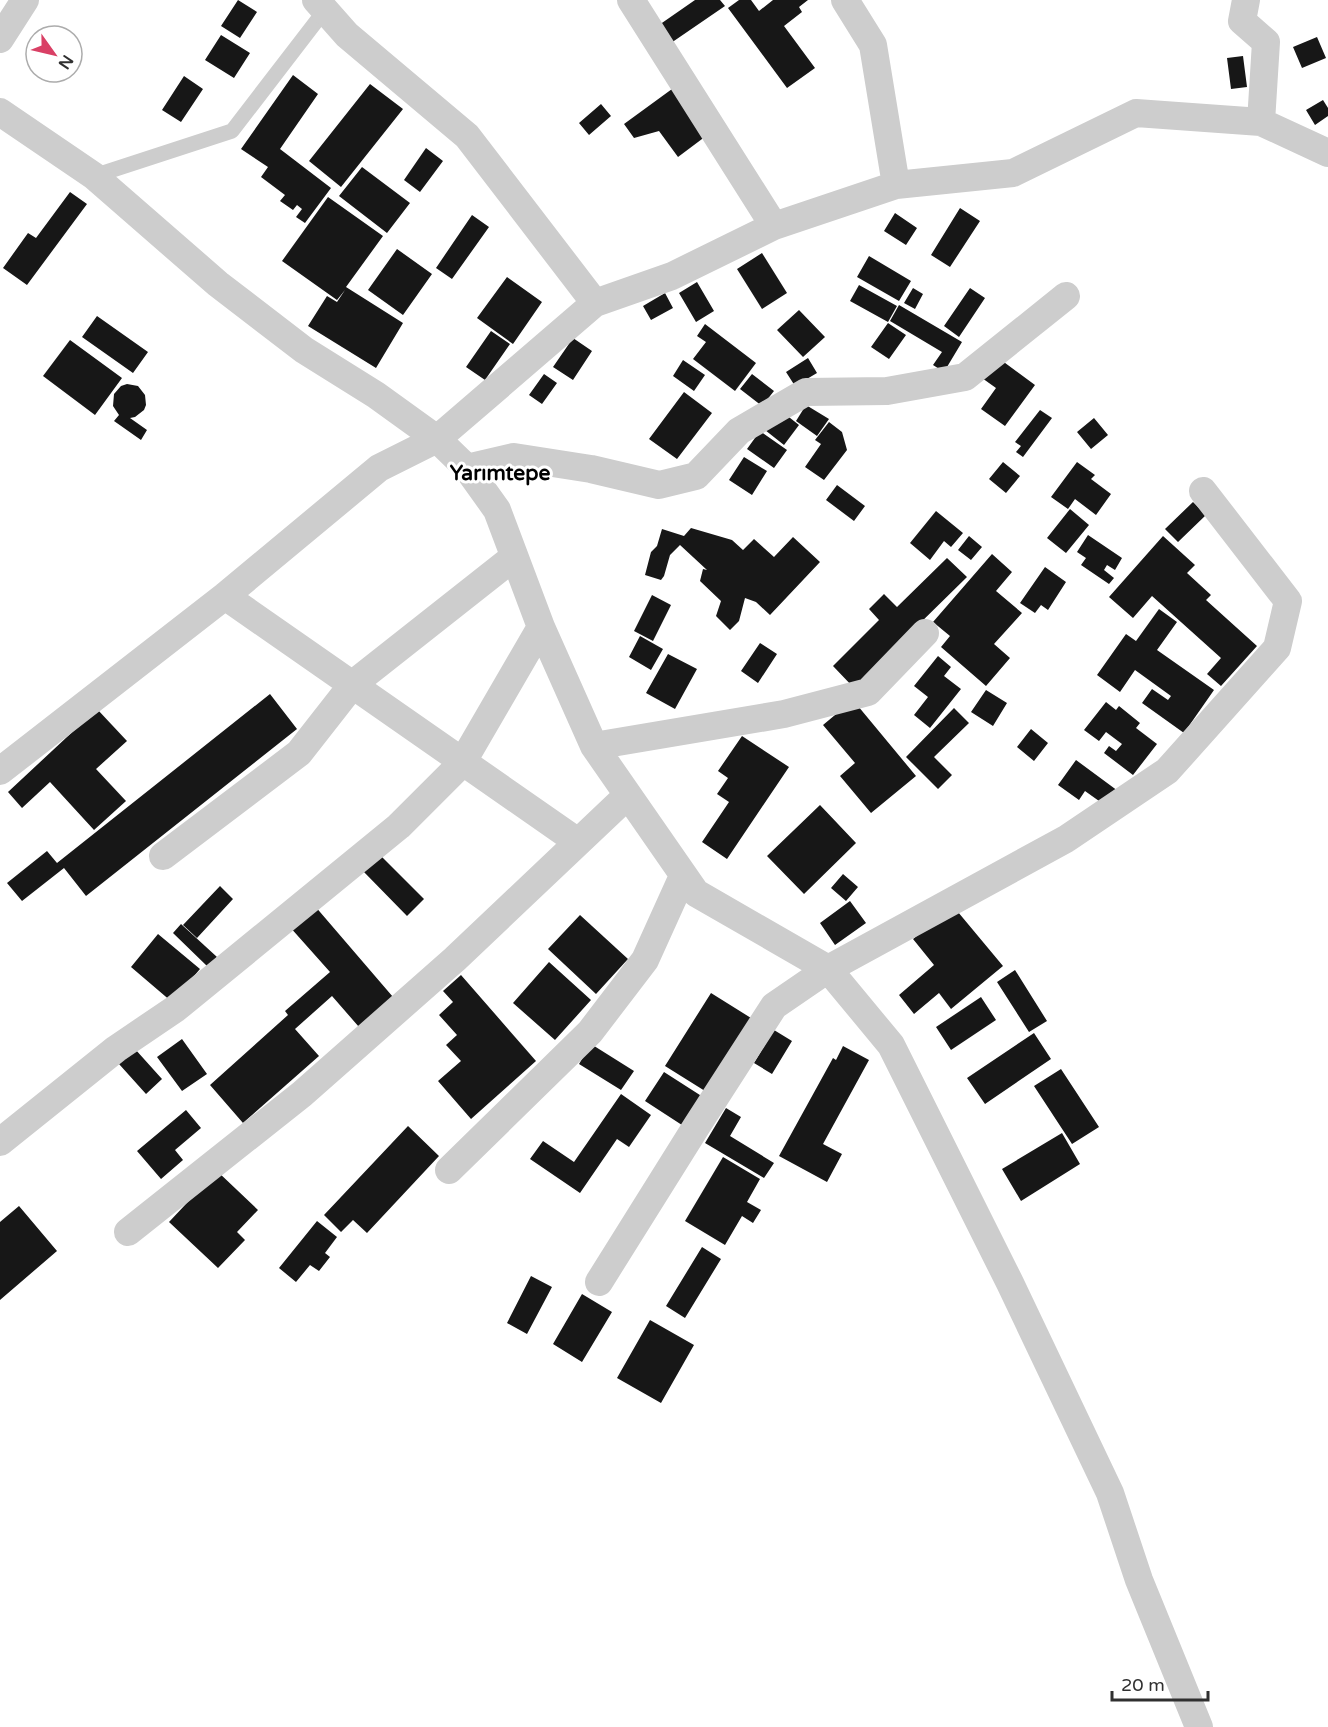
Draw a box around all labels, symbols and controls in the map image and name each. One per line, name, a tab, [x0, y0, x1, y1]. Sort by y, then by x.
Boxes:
north arrow	[24, 24, 84, 84]
text: N	[54, 51, 77, 73]
district label: Yarımtepe	[450, 461, 550, 486]
scale bar	[1112, 1664, 1208, 1702]
text: 20 m	[1121, 1674, 1165, 1696]

